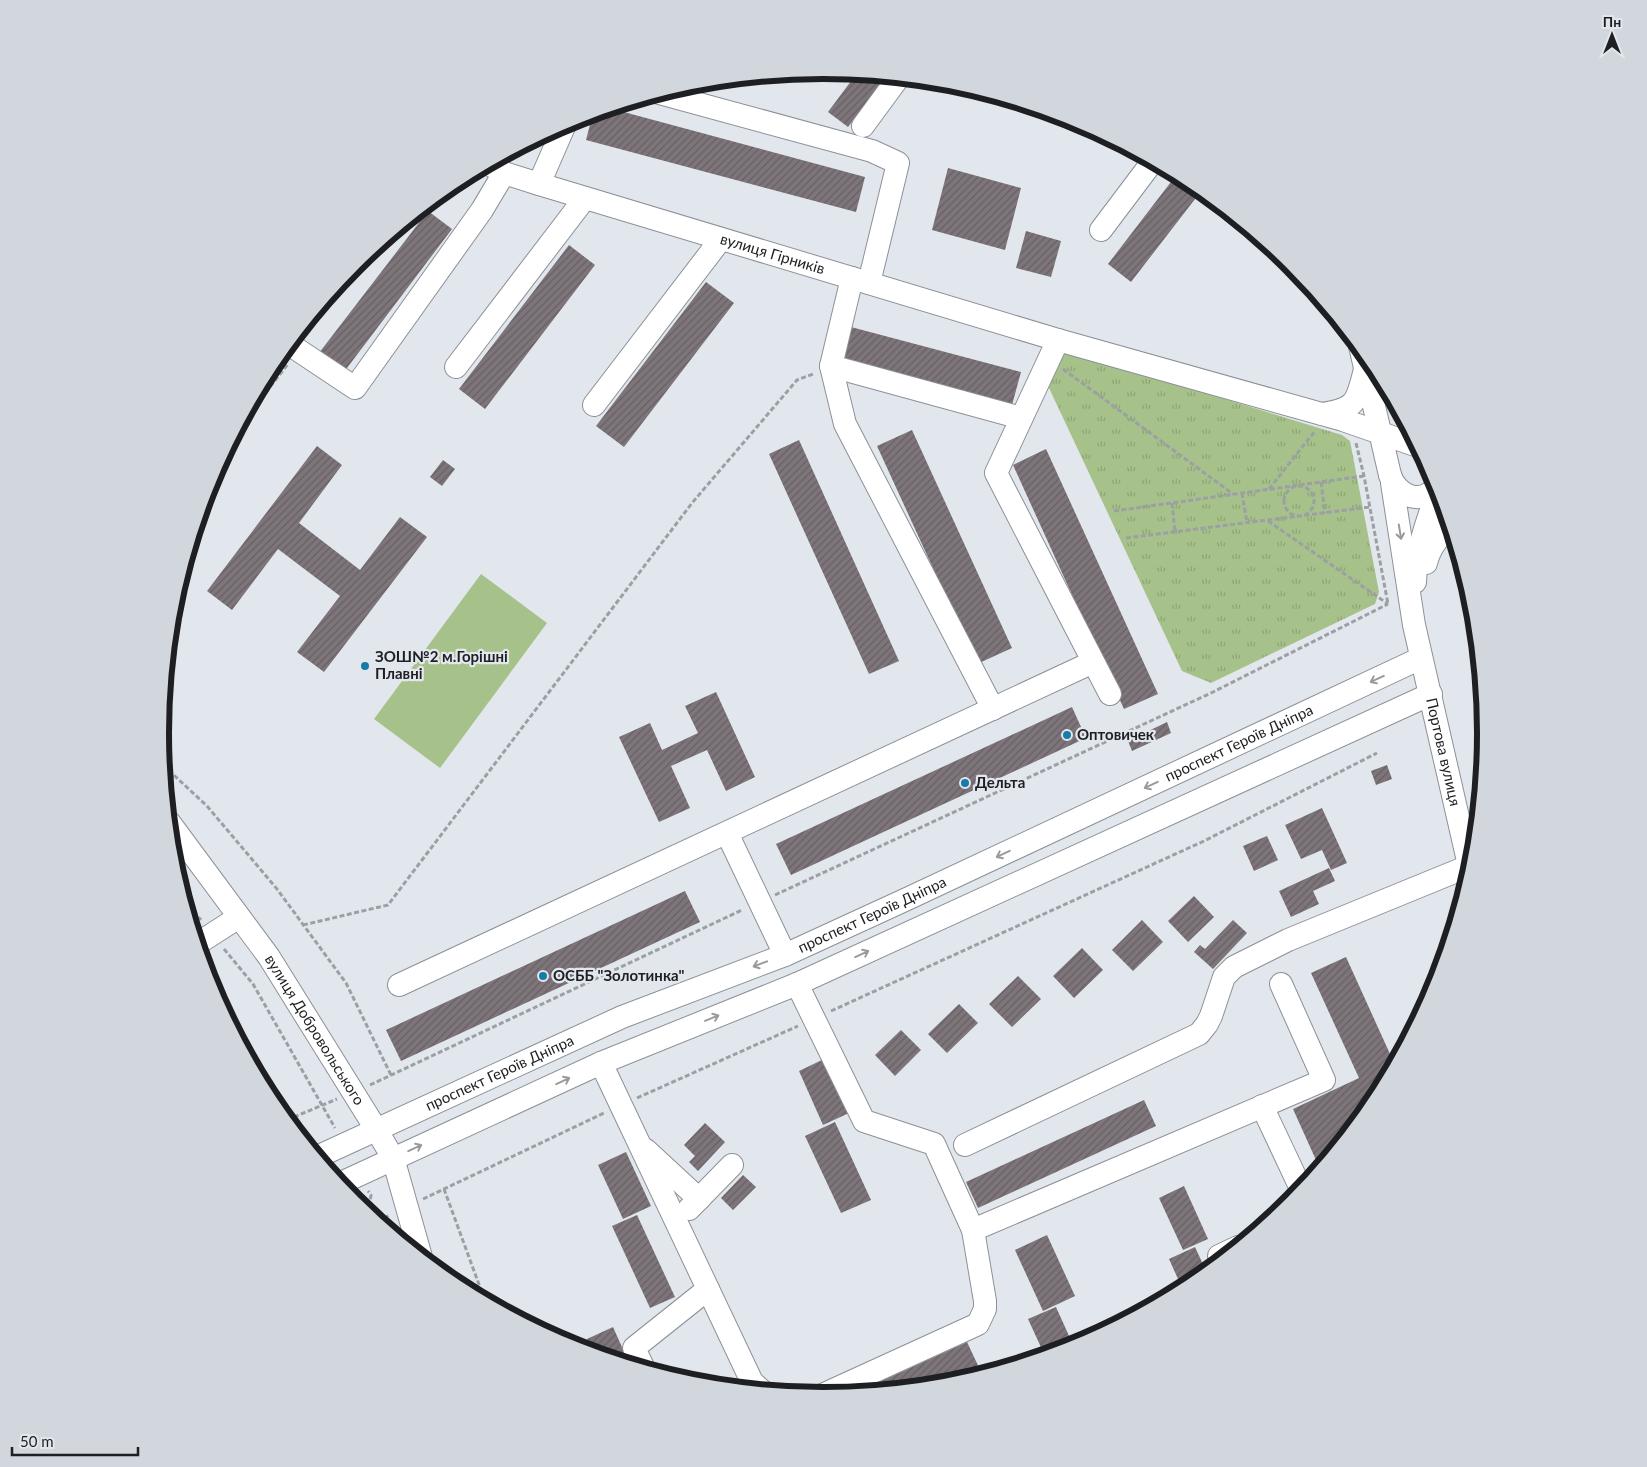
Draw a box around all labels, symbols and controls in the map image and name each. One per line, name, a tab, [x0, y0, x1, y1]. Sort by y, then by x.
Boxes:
north arrow	[1587, 10, 1637, 60]
text: Пн	[1603, 13, 1621, 30]
street label: вулиця Гірників	[718, 229, 827, 277]
one-way arrow	[1395, 523, 1405, 539]
place label: ЗОШ№2 м.Горішні Плавні	[375, 647, 508, 682]
marker: ЗОШ№2 м.Горішні Плавні	[359, 660, 371, 672]
one-way arrow	[1370, 675, 1385, 684]
street label: Портова вулиця	[1423, 696, 1465, 808]
street label: проспект Героїв Дніпра	[1162, 700, 1316, 785]
place label: Оптовичек	[1077, 725, 1155, 743]
marker: Оптовичек	[1061, 729, 1073, 741]
place label: Дельта	[975, 773, 1025, 791]
marker: Дельта	[959, 777, 971, 789]
one-way arrow	[1143, 781, 1158, 791]
one-way arrow	[996, 850, 1011, 860]
street label: проспект Героїв Дніпра	[795, 872, 949, 956]
one-way arrow	[854, 949, 869, 958]
street label: вулиця Добровольського	[262, 951, 369, 1108]
one-way arrow	[752, 960, 768, 969]
place label: ОСББ "Золотинка"	[553, 966, 684, 984]
marker: ОСББ "Золотинка"	[537, 970, 549, 982]
one-way arrow	[704, 1013, 719, 1022]
street label: проспект Героїв Дніпра	[422, 1030, 576, 1114]
one-way arrow	[555, 1075, 570, 1085]
one-way arrow	[407, 1143, 422, 1153]
scale bar	[12, 1424, 139, 1456]
text: 50 m	[20, 1432, 54, 1450]

